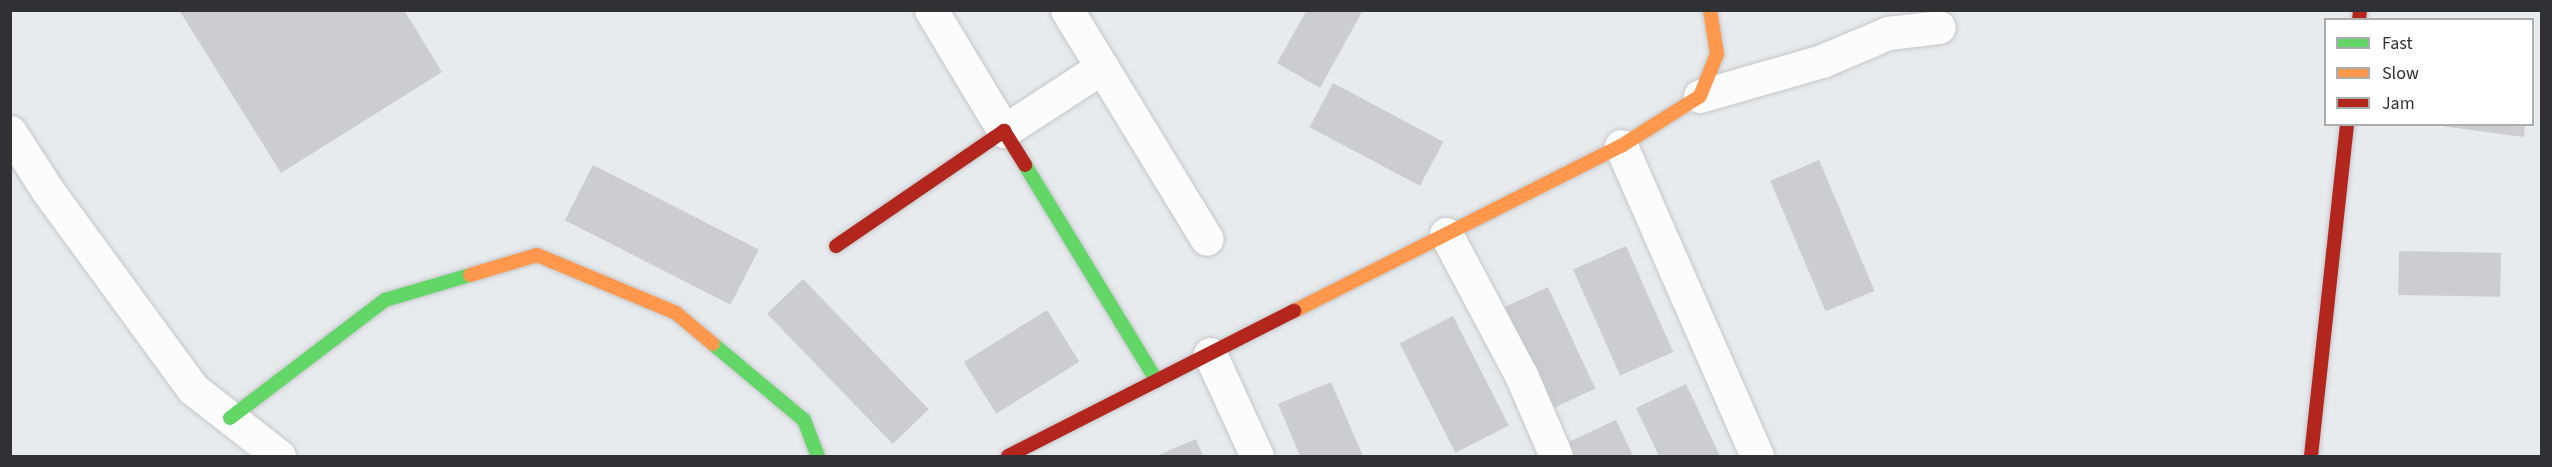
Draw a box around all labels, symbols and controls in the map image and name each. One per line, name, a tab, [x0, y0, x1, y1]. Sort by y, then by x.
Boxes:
legend	[2324, 18, 2534, 126]
text: Fast	[2382, 31, 2413, 56]
text: Slow	[2382, 61, 2419, 86]
text: Jam	[2382, 91, 2415, 116]

